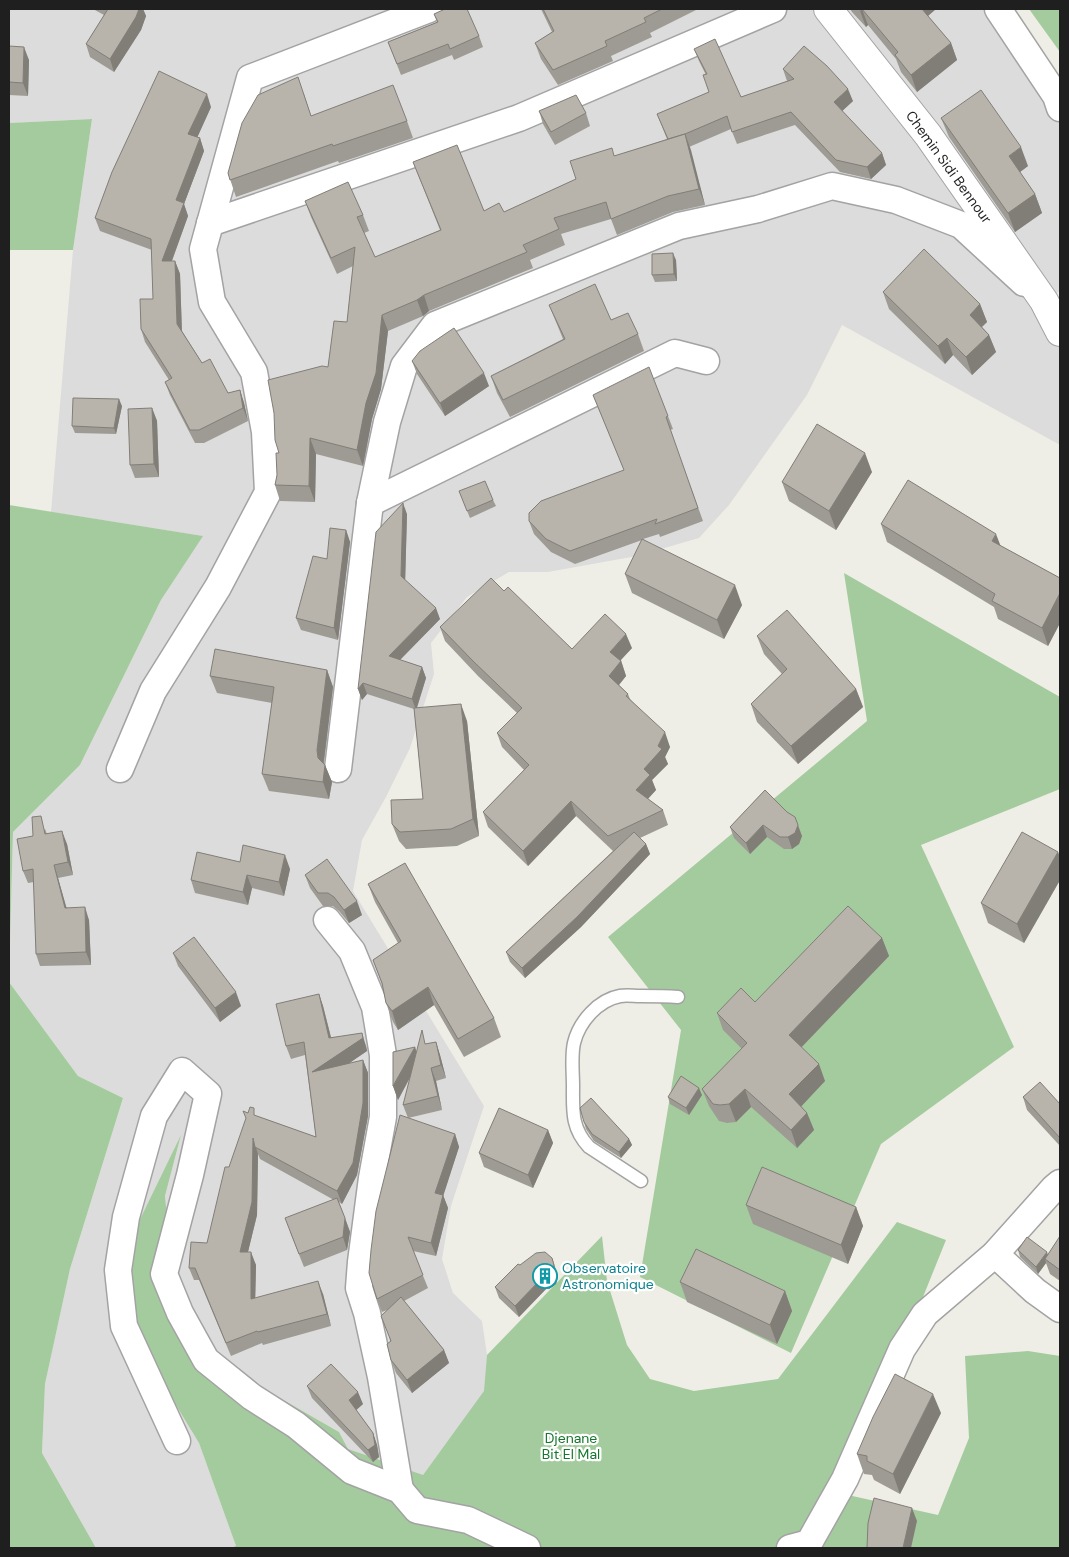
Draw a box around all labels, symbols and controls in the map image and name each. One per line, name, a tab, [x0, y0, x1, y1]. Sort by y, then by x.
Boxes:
street label: Chemin Sidi Bennour	[902, 107, 996, 227]
place label: Observatoire Astronomique	[562, 1259, 654, 1293]
building icon: Observatoire Astronomique	[532, 1263, 558, 1289]
park label: Djenane Bit El Mal	[542, 1429, 600, 1463]

